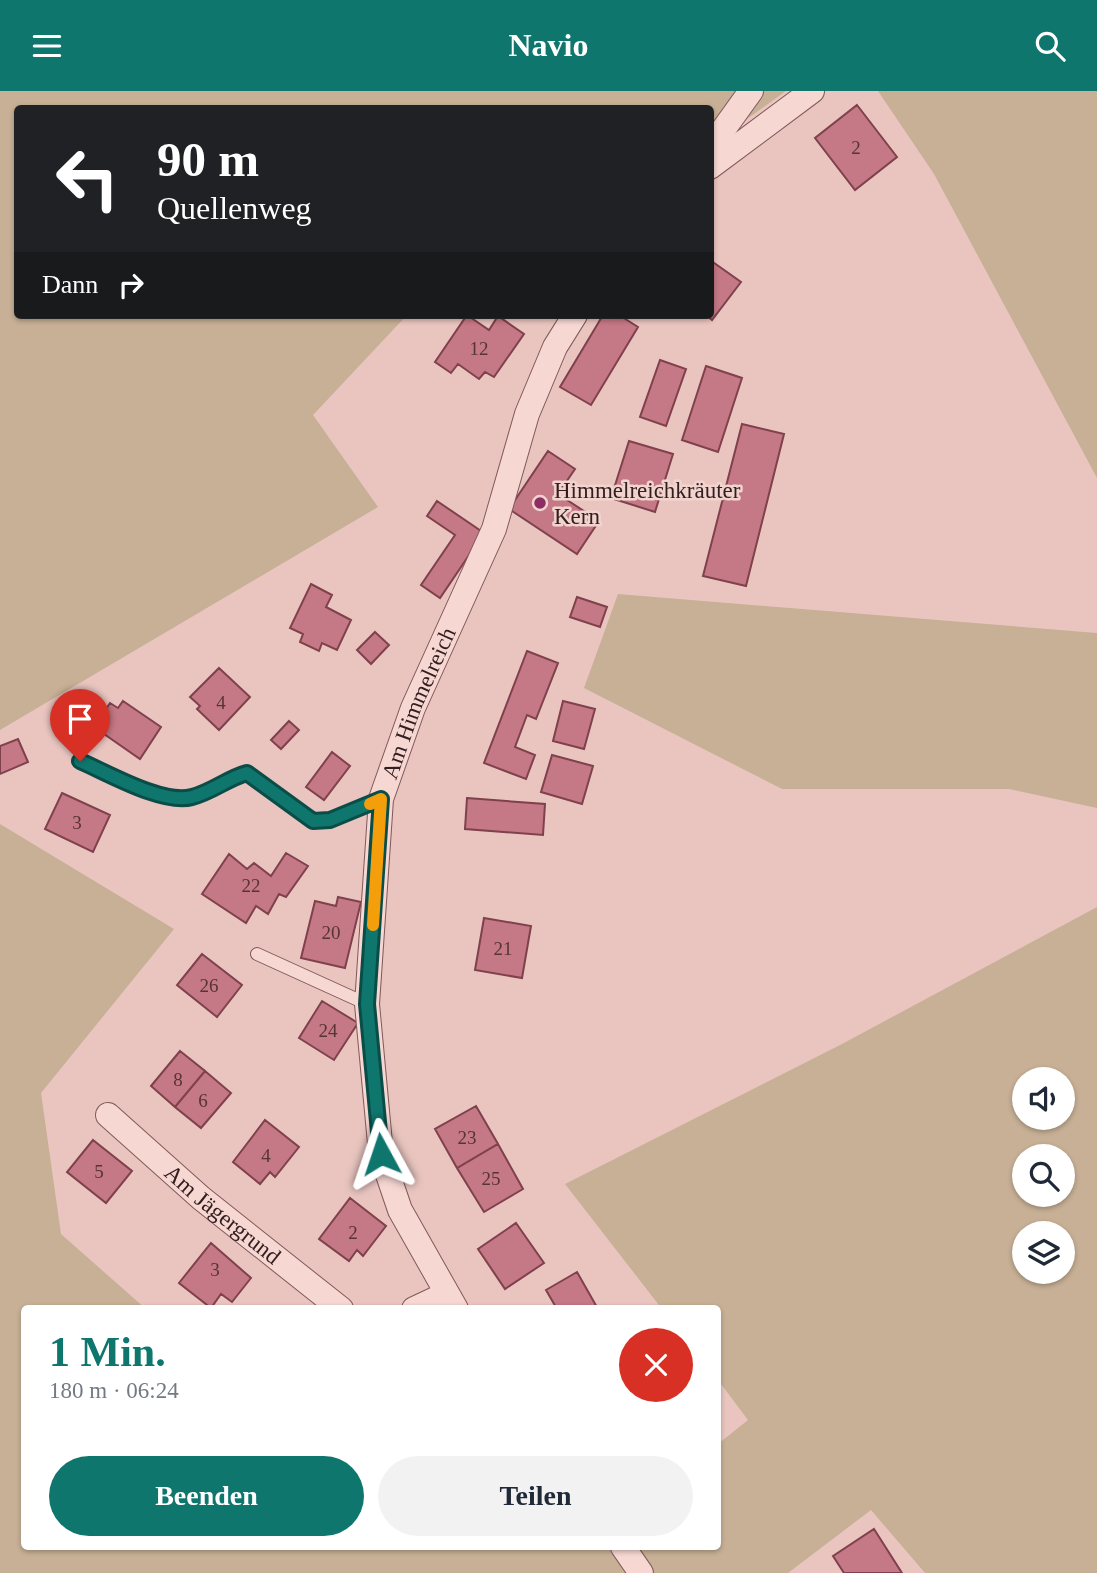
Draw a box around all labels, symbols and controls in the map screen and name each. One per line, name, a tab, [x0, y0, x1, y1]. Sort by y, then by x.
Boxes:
icon: menu	[28, 27, 66, 65]
text: Navio	[509, 27, 589, 63]
icon: search	[1031, 27, 1069, 65]
text: 90 m	[157, 132, 259, 187]
icon: left	[42, 133, 133, 224]
house number: 2	[851, 137, 861, 158]
text: Quellenweg	[157, 190, 312, 226]
icon: right	[112, 266, 150, 304]
text: Dann	[42, 270, 98, 299]
house number: 12	[470, 338, 489, 359]
place label: Himmelreichkräuter Kern	[554, 478, 741, 529]
marker: Himmelreichkräuter Kern	[532, 495, 548, 511]
street label: Am Himmelreich	[377, 623, 461, 782]
pin	[50, 689, 110, 761]
house number: 4	[216, 692, 226, 713]
icon: arrive	[61, 700, 99, 738]
house number: 3	[72, 812, 82, 833]
house number: 22	[242, 875, 261, 896]
house number: 20	[322, 922, 341, 943]
house number: 21	[494, 938, 513, 959]
house number: 26	[200, 975, 219, 996]
house number: 24	[319, 1020, 338, 1041]
map controls	[1012, 1067, 1075, 1284]
button: sound	[1012, 1067, 1075, 1130]
house number: 8	[173, 1069, 183, 1090]
house number: 6	[198, 1090, 208, 1111]
position arrow	[344, 1117, 418, 1191]
house number: 23	[458, 1127, 477, 1148]
button: search	[1012, 1144, 1075, 1207]
house number: 4	[261, 1145, 271, 1166]
street label: Am Jägergrund	[160, 1160, 286, 1269]
house number: 5	[94, 1161, 104, 1182]
house number: 25	[482, 1168, 501, 1189]
button: layers	[1012, 1221, 1075, 1284]
house number: 2	[348, 1222, 358, 1243]
house number: 3	[210, 1259, 220, 1280]
button: close	[619, 1328, 693, 1402]
text: 1 Min.	[49, 1329, 166, 1375]
text: 180 m · 06:24	[49, 1378, 179, 1403]
button: Beenden	[49, 1456, 364, 1536]
button: Teilen	[378, 1456, 693, 1536]

